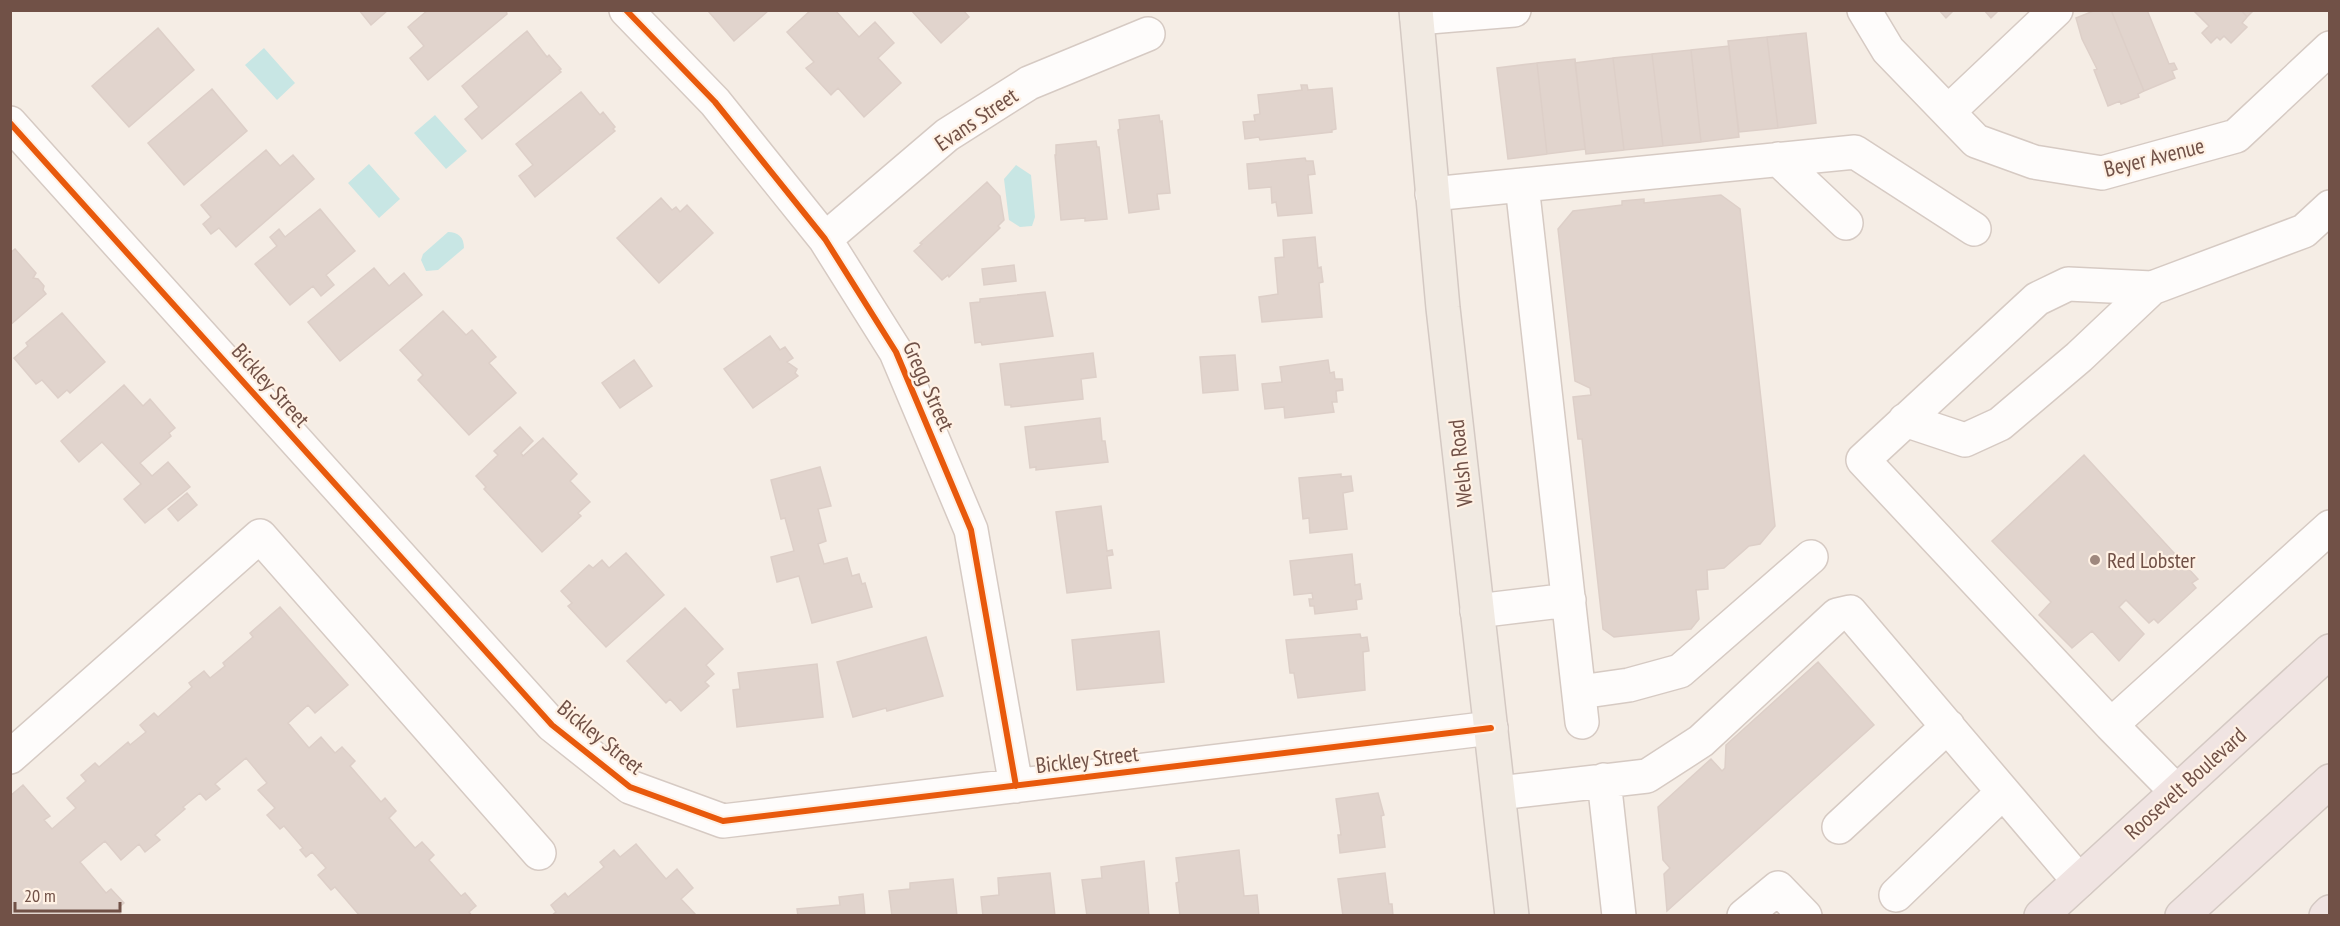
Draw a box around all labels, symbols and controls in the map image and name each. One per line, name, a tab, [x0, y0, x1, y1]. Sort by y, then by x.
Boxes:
street label: Evans Street	[929, 81, 1023, 157]
street label: Beyer Avenue	[2101, 131, 2207, 183]
street label: Bickley Street	[226, 337, 316, 433]
street label: Gregg Street	[897, 337, 961, 435]
street label: Welsh Road	[1442, 418, 1478, 508]
place label: Red Lobster	[2107, 546, 2196, 574]
marker: Red Lobster	[2088, 553, 2102, 567]
street label: Bickley Street	[552, 694, 650, 780]
street label: Roosevelt Boulevard	[2118, 721, 2252, 845]
street label: Bickley Street	[1034, 739, 1140, 779]
scale bar	[15, 875, 120, 913]
text: 20 m	[24, 884, 56, 907]

